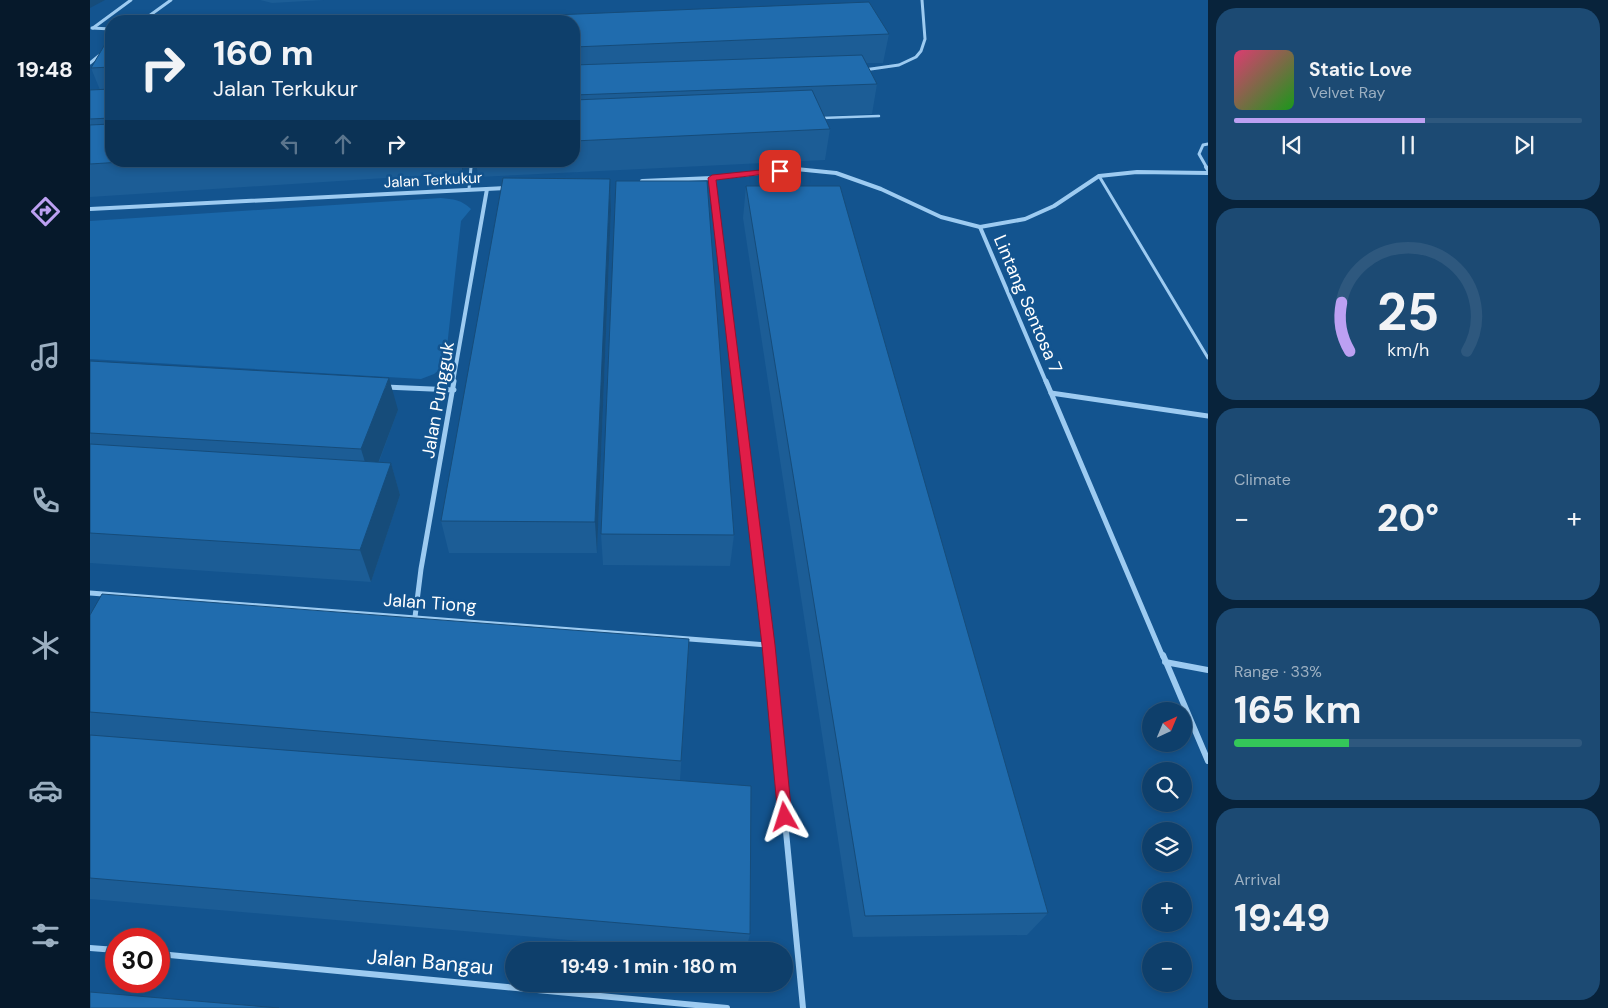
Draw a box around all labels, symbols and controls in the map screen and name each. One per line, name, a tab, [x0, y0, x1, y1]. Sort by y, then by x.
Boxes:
text: 160 m	[213, 30, 314, 76]
icon: right	[130, 35, 195, 100]
text: 19:48	[17, 55, 73, 84]
text: Static Love	[1309, 57, 1412, 82]
text: Jalan Terkukur	[213, 74, 358, 103]
text: Velvet Ray	[1309, 82, 1385, 103]
icon: left	[276, 130, 304, 158]
icon: ahead	[329, 130, 357, 158]
icon: right	[382, 130, 410, 158]
icon: previous	[1278, 131, 1306, 159]
icon: pause	[1394, 131, 1422, 159]
icon: next	[1510, 131, 1538, 159]
pin	[759, 150, 801, 192]
icon: arrive	[766, 157, 794, 185]
street label: Jalan Terkukur	[383, 167, 483, 193]
icon: directions	[28, 194, 63, 229]
street label: Lintang Sentosa 7	[988, 231, 1068, 377]
text: 25	[1377, 278, 1439, 346]
text: km/h	[1387, 338, 1429, 362]
icon: music	[28, 339, 63, 374]
street label: Jalan Pungguk	[416, 340, 460, 460]
text: Climate	[1234, 469, 1291, 490]
icon: phone	[28, 483, 63, 518]
text: 20°	[1377, 493, 1439, 543]
text: −	[1234, 500, 1249, 537]
text: +	[1567, 500, 1582, 537]
street label: Jalan Tiong	[383, 588, 477, 618]
icon: climate	[28, 628, 63, 663]
text: Range · 33%	[1234, 661, 1322, 682]
text: 165 km	[1234, 685, 1361, 735]
north arrow	[1142, 702, 1192, 752]
map controls	[1142, 702, 1192, 992]
button: search	[1142, 762, 1192, 812]
icon: car	[28, 773, 63, 808]
position arrow	[758, 790, 810, 842]
button: layers	[1142, 822, 1192, 872]
text: Arrival	[1234, 869, 1281, 890]
button: +	[1142, 882, 1192, 932]
text: 19:49	[1234, 893, 1330, 943]
icon: filters	[28, 918, 63, 953]
speed limit sign: 30	[105, 928, 170, 993]
button: −	[1142, 942, 1192, 992]
street label: Jalan Bangau	[366, 943, 494, 981]
text: 19:49 · 1 min · 180 m	[561, 954, 737, 979]

